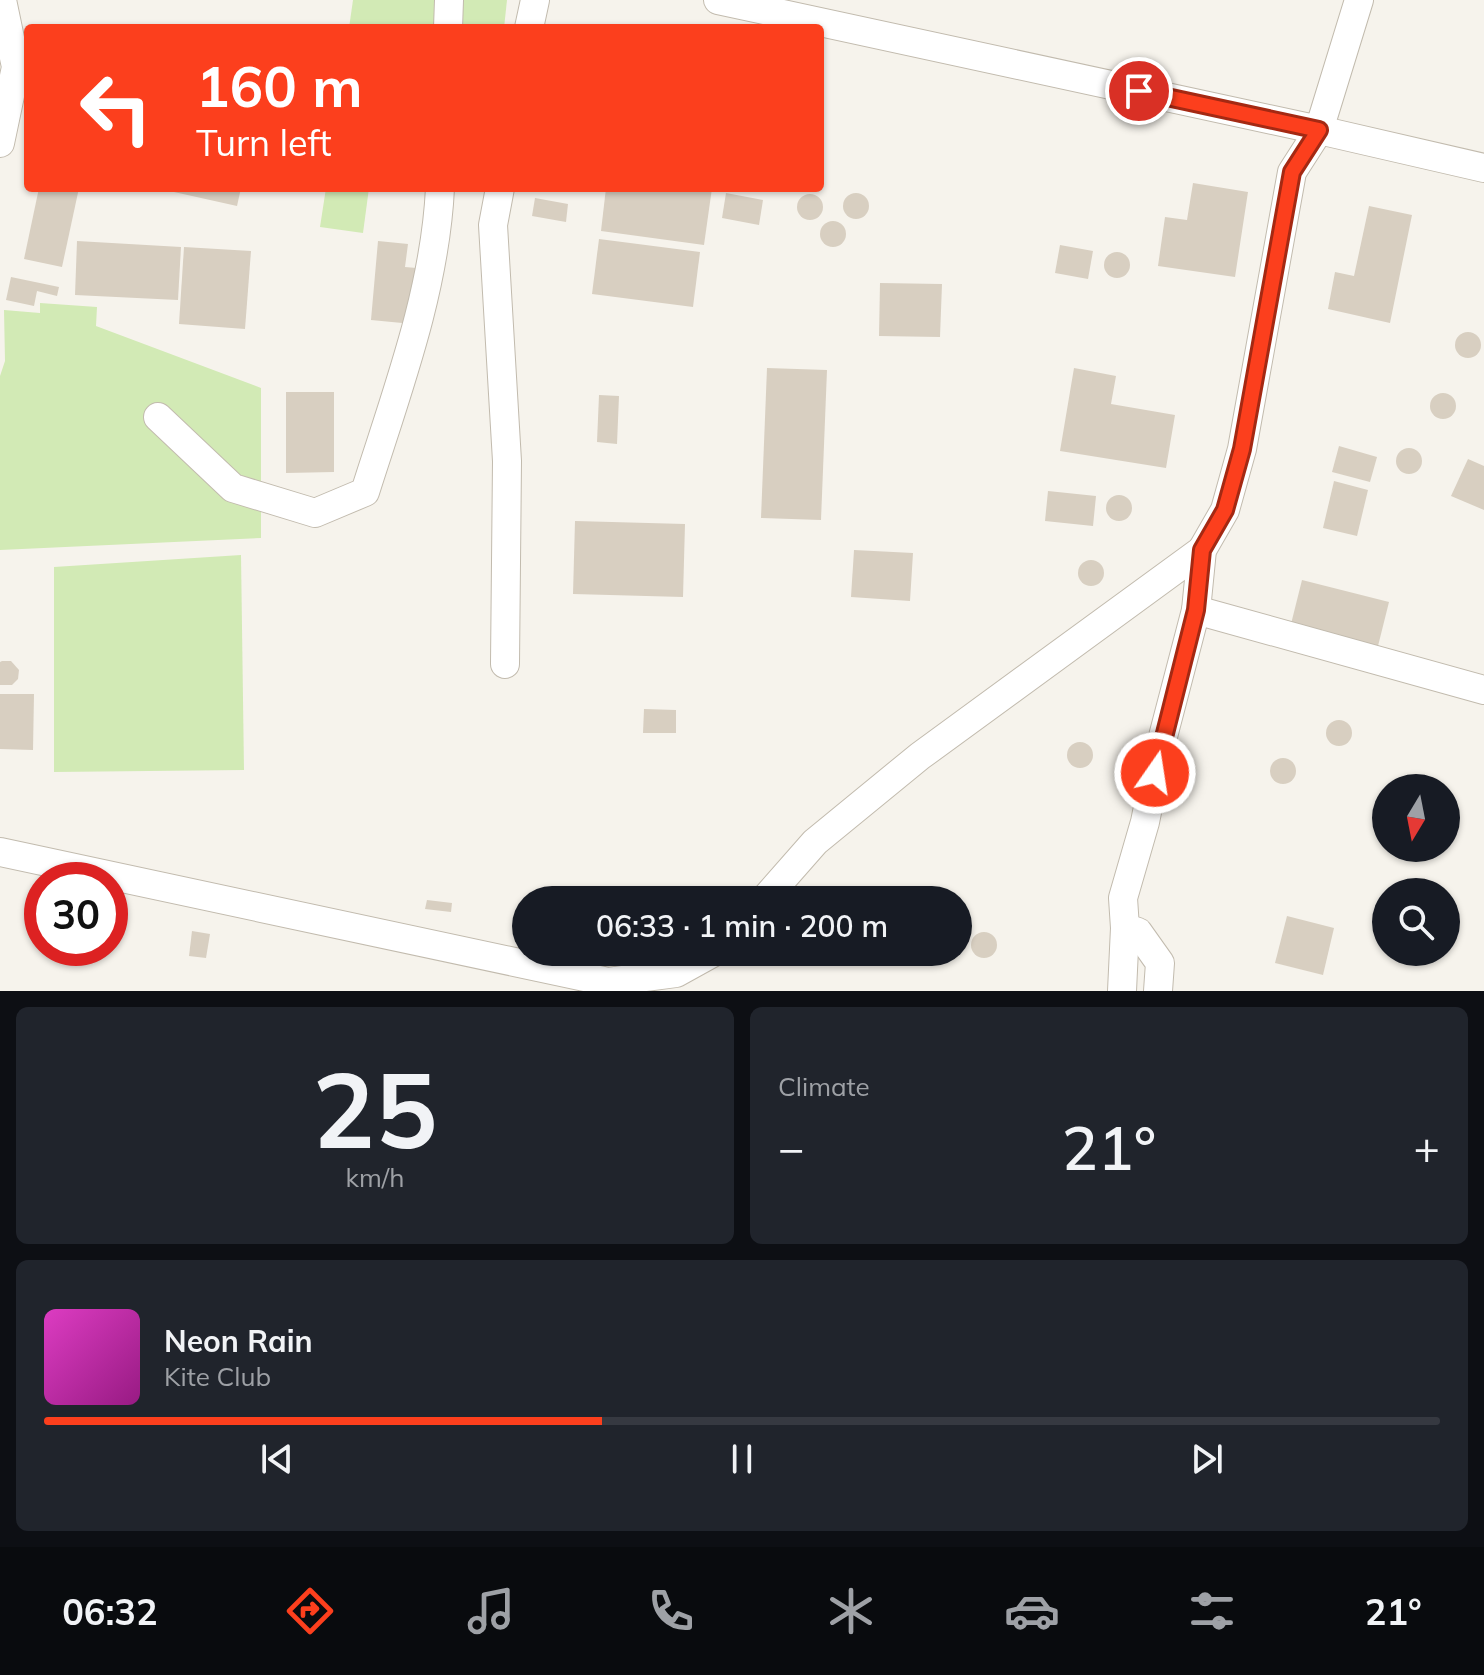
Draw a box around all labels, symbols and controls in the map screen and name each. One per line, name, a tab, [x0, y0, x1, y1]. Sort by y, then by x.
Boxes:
text: 160 m	[196, 51, 363, 121]
icon: left	[64, 56, 168, 160]
pin	[1105, 57, 1173, 125]
icon: arrive	[1117, 69, 1161, 113]
text: Turn left	[196, 120, 332, 165]
position arrow	[1113, 731, 1197, 815]
north arrow	[1372, 774, 1460, 862]
map controls	[1372, 774, 1460, 966]
speed limit sign: 30	[24, 862, 128, 966]
button: search	[1372, 878, 1460, 966]
text: 06:33 · 1 min · 200 m	[596, 907, 888, 945]
text: 25	[313, 1043, 437, 1174]
text: Climate	[778, 1070, 870, 1103]
text: 21°	[1062, 1110, 1156, 1185]
text: −	[778, 1120, 804, 1175]
text: +	[1414, 1120, 1440, 1175]
text: km/h	[346, 1161, 404, 1194]
text: Neon Rain	[164, 1322, 313, 1360]
text: Kite Club	[164, 1360, 271, 1393]
icon: previous	[255, 1437, 299, 1481]
icon: pause	[720, 1437, 764, 1481]
icon: next	[1185, 1437, 1229, 1481]
icon: directions	[282, 1583, 338, 1639]
icon: music	[463, 1583, 519, 1639]
icon: phone	[643, 1583, 699, 1639]
icon: climate	[823, 1583, 879, 1639]
icon: car	[1004, 1583, 1060, 1639]
icon: filters	[1184, 1583, 1240, 1639]
text: 06:32	[62, 1589, 158, 1634]
text: 21°	[1365, 1589, 1422, 1634]

